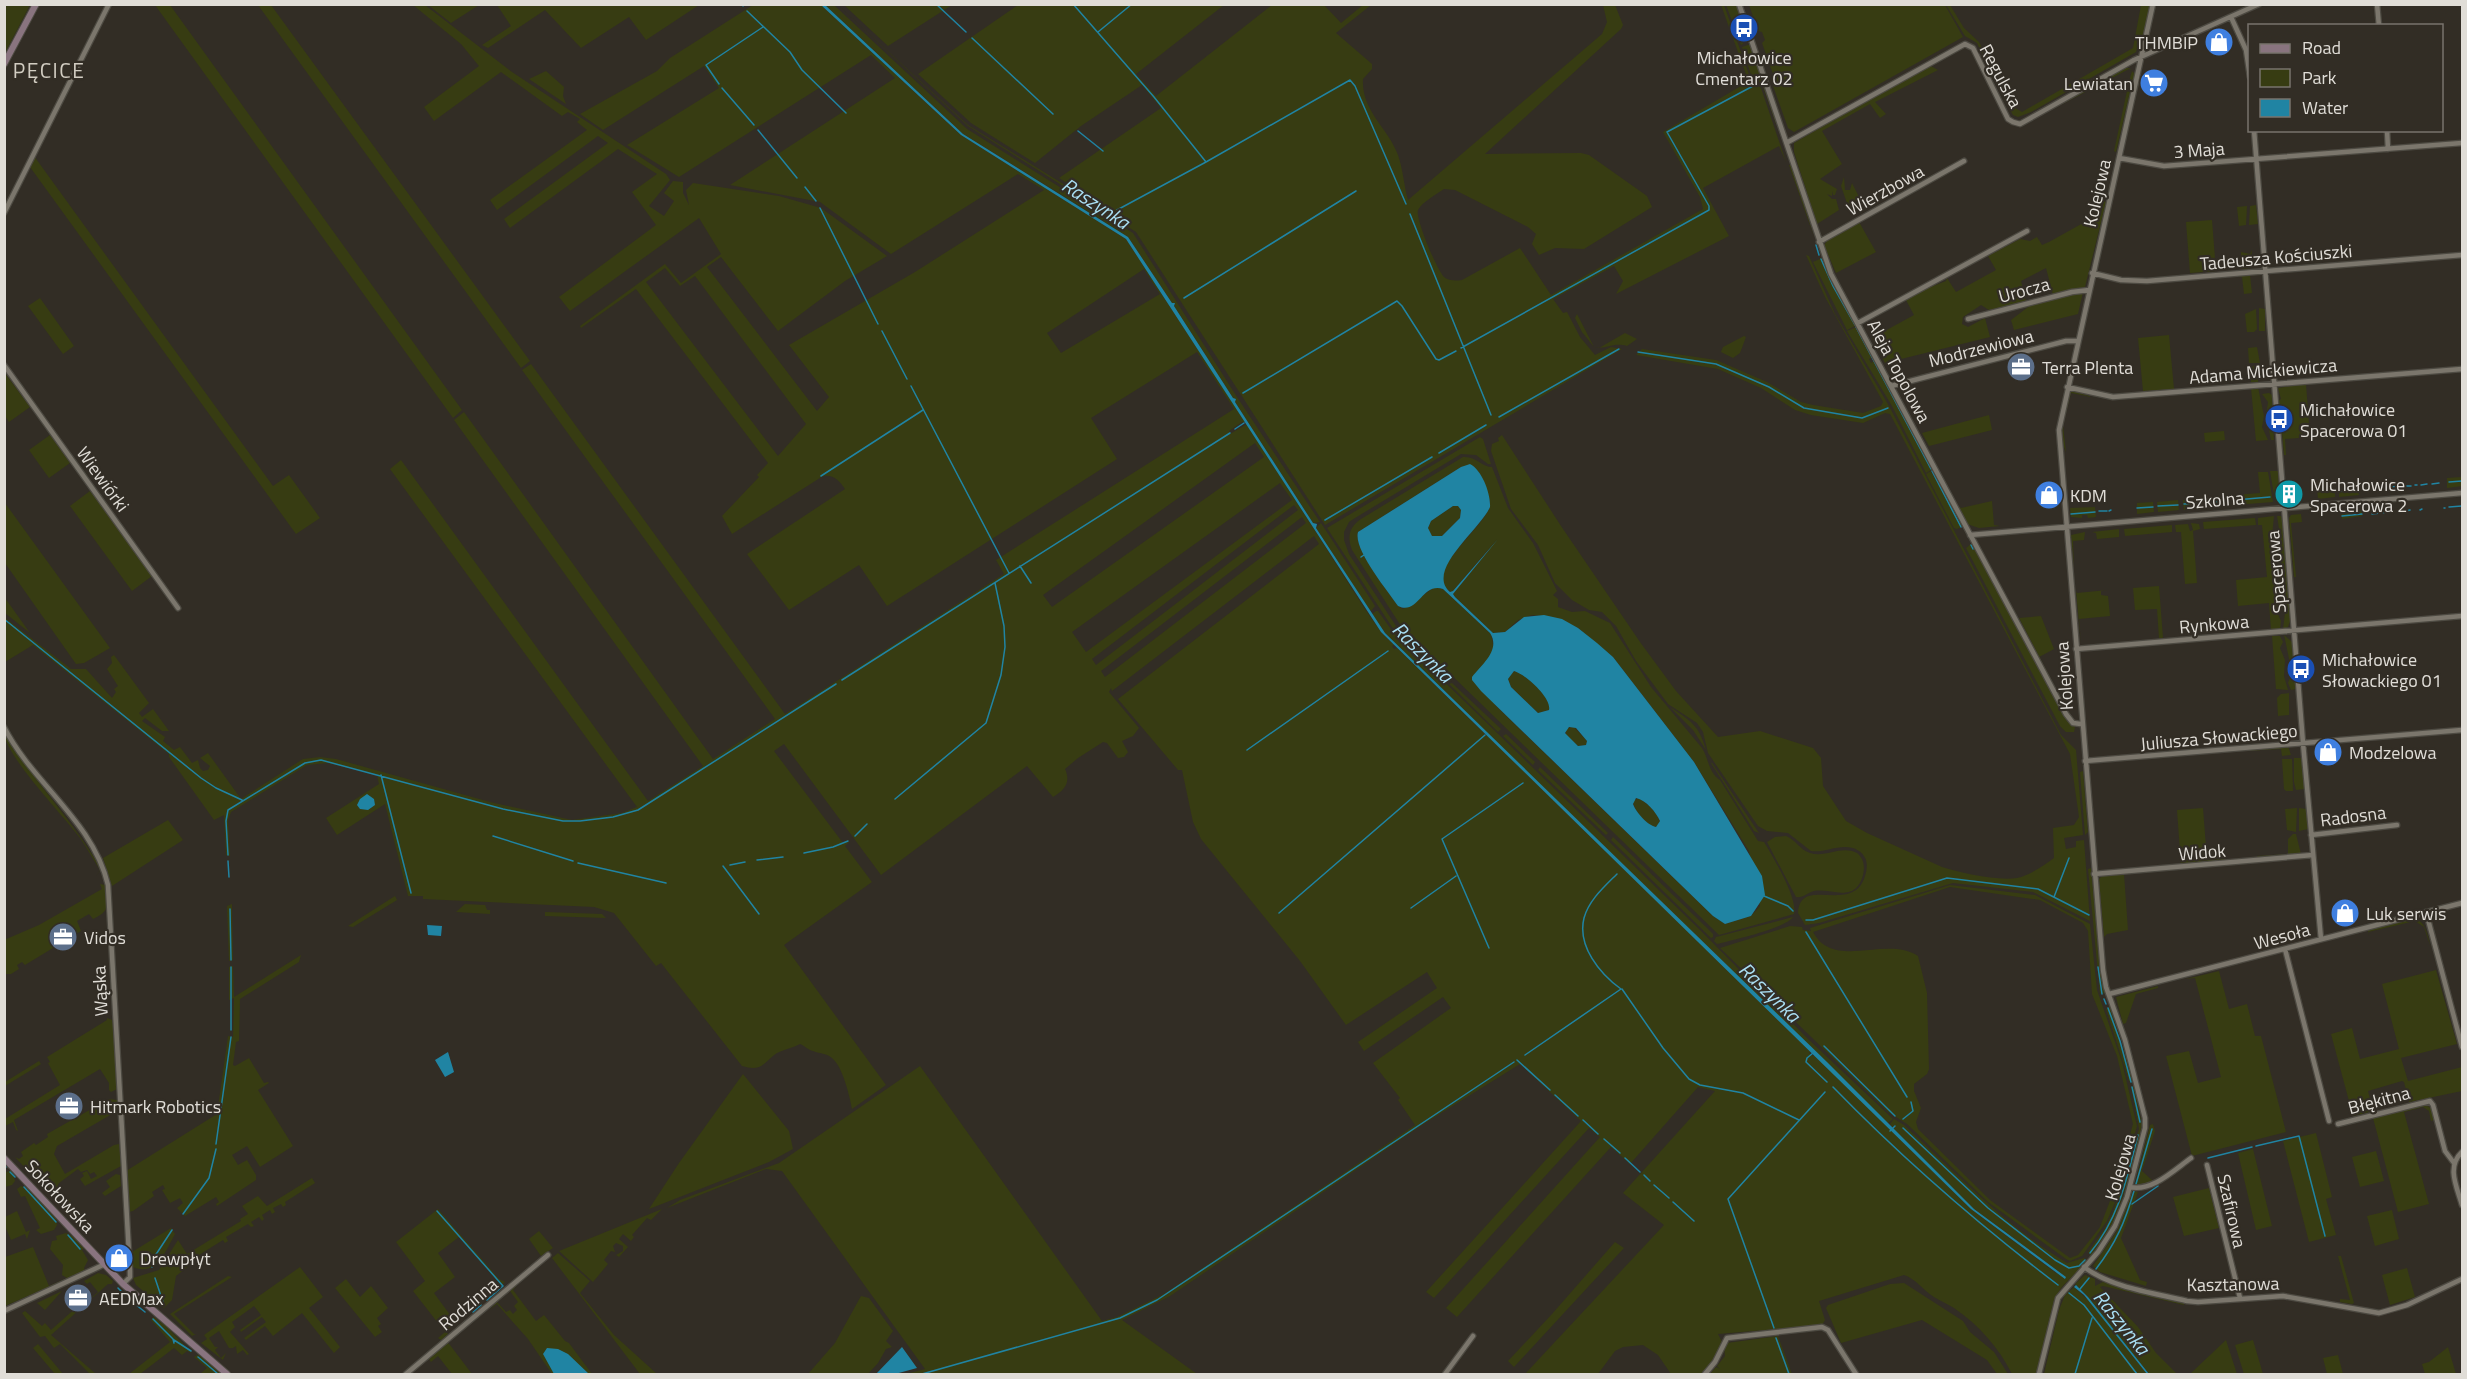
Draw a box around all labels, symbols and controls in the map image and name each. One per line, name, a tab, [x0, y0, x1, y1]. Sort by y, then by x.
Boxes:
bus stop icon: Michałowice Cmentarz 02	[1728, 12, 1760, 44]
legend	[2248, 24, 2443, 132]
shop icon: THMBIP	[2203, 26, 2235, 58]
place label: THMBIP	[2135, 29, 2198, 56]
text: Road	[2302, 34, 2341, 61]
street label: Regulska	[1973, 39, 2029, 113]
place label: Michałowice Cmentarz 02	[1695, 44, 1793, 92]
district label: PĘCICE	[13, 54, 85, 86]
text: Park	[2302, 64, 2337, 91]
supermarket icon: Lewiatan	[2138, 67, 2170, 99]
place label: Lewiatan	[2064, 70, 2133, 97]
text: Water	[2302, 94, 2348, 121]
street label: 3 Maja	[2173, 135, 2225, 165]
street label: Kolejowa	[2076, 156, 2118, 230]
street label: Wierzbowa	[1841, 158, 1929, 222]
water label: Raszynka	[1056, 169, 1137, 237]
street label: Tadeusza Kościuszki	[2199, 237, 2353, 277]
street label: Urocza	[1995, 270, 2053, 310]
street label: Aleja Topolowa	[1860, 315, 1938, 427]
street label: Modrzewiowa	[1926, 322, 2036, 374]
office icon: Terra Plenta	[2005, 351, 2037, 383]
street label: Adama Mickiewicza	[2188, 351, 2338, 391]
place label: Terra Plenta	[2042, 354, 2133, 381]
place label: Michałowice Spacerowa 01	[2300, 396, 2407, 444]
bus stop icon: Michałowice Spacerowa 01	[2263, 403, 2295, 435]
street label: Wiewiórki	[70, 441, 136, 517]
place label: Michałowice Spacerowa 2	[2310, 471, 2407, 519]
building icon: Michałowice Spacerowa 2	[2273, 478, 2305, 510]
shop icon: KDM	[2033, 479, 2065, 511]
place label: KDM	[2070, 482, 2107, 509]
street label: Szkolna	[2185, 484, 2245, 516]
street label: Spacerowa	[2259, 529, 2293, 615]
street label: Rynkowa	[2178, 608, 2250, 640]
water label: Raszynka	[1385, 614, 1461, 690]
street label: Kolejowa	[2048, 641, 2080, 711]
place label: Michałowice Słowackiego 01	[2322, 646, 2442, 694]
bus stop icon: Michałowice Słowackiego 01	[2285, 653, 2317, 685]
street label: Juliusza Słowackiego	[2139, 717, 2299, 757]
shop icon: Modzelowa	[2312, 736, 2344, 768]
place label: Modzelowa	[2349, 739, 2437, 766]
street label: Radosna	[2319, 799, 2387, 833]
street label: Widok	[2177, 836, 2227, 868]
shop icon: Luk serwis	[2329, 897, 2361, 929]
place label: Luk serwis	[2366, 900, 2446, 927]
street label: Wesoła	[2251, 916, 2313, 956]
office icon: Vidos	[47, 921, 79, 953]
place label: Vidos	[84, 924, 126, 951]
water label: Raszynka	[1732, 955, 1809, 1030]
street label: Wąska	[85, 965, 115, 1017]
street label: Błękitna	[2345, 1079, 2413, 1121]
office icon: Hitmark Robotics	[53, 1090, 85, 1122]
place label: Hitmark Robotics	[90, 1093, 221, 1120]
street label: Kolejowa	[2098, 1130, 2142, 1204]
street label: Sokołowska	[19, 1153, 101, 1239]
street label: Szafirowa	[2210, 1171, 2254, 1251]
shop icon: Drewpłyt	[103, 1242, 135, 1274]
place label: Drewpłyt	[140, 1245, 211, 1272]
street label: Kasztanowa	[2186, 1270, 2280, 1298]
street label: Rodzinna	[432, 1271, 504, 1337]
office icon: AEDMax	[62, 1282, 94, 1314]
water label: Raszynka	[2086, 1283, 2159, 1362]
place label: AEDMax	[99, 1285, 164, 1312]

